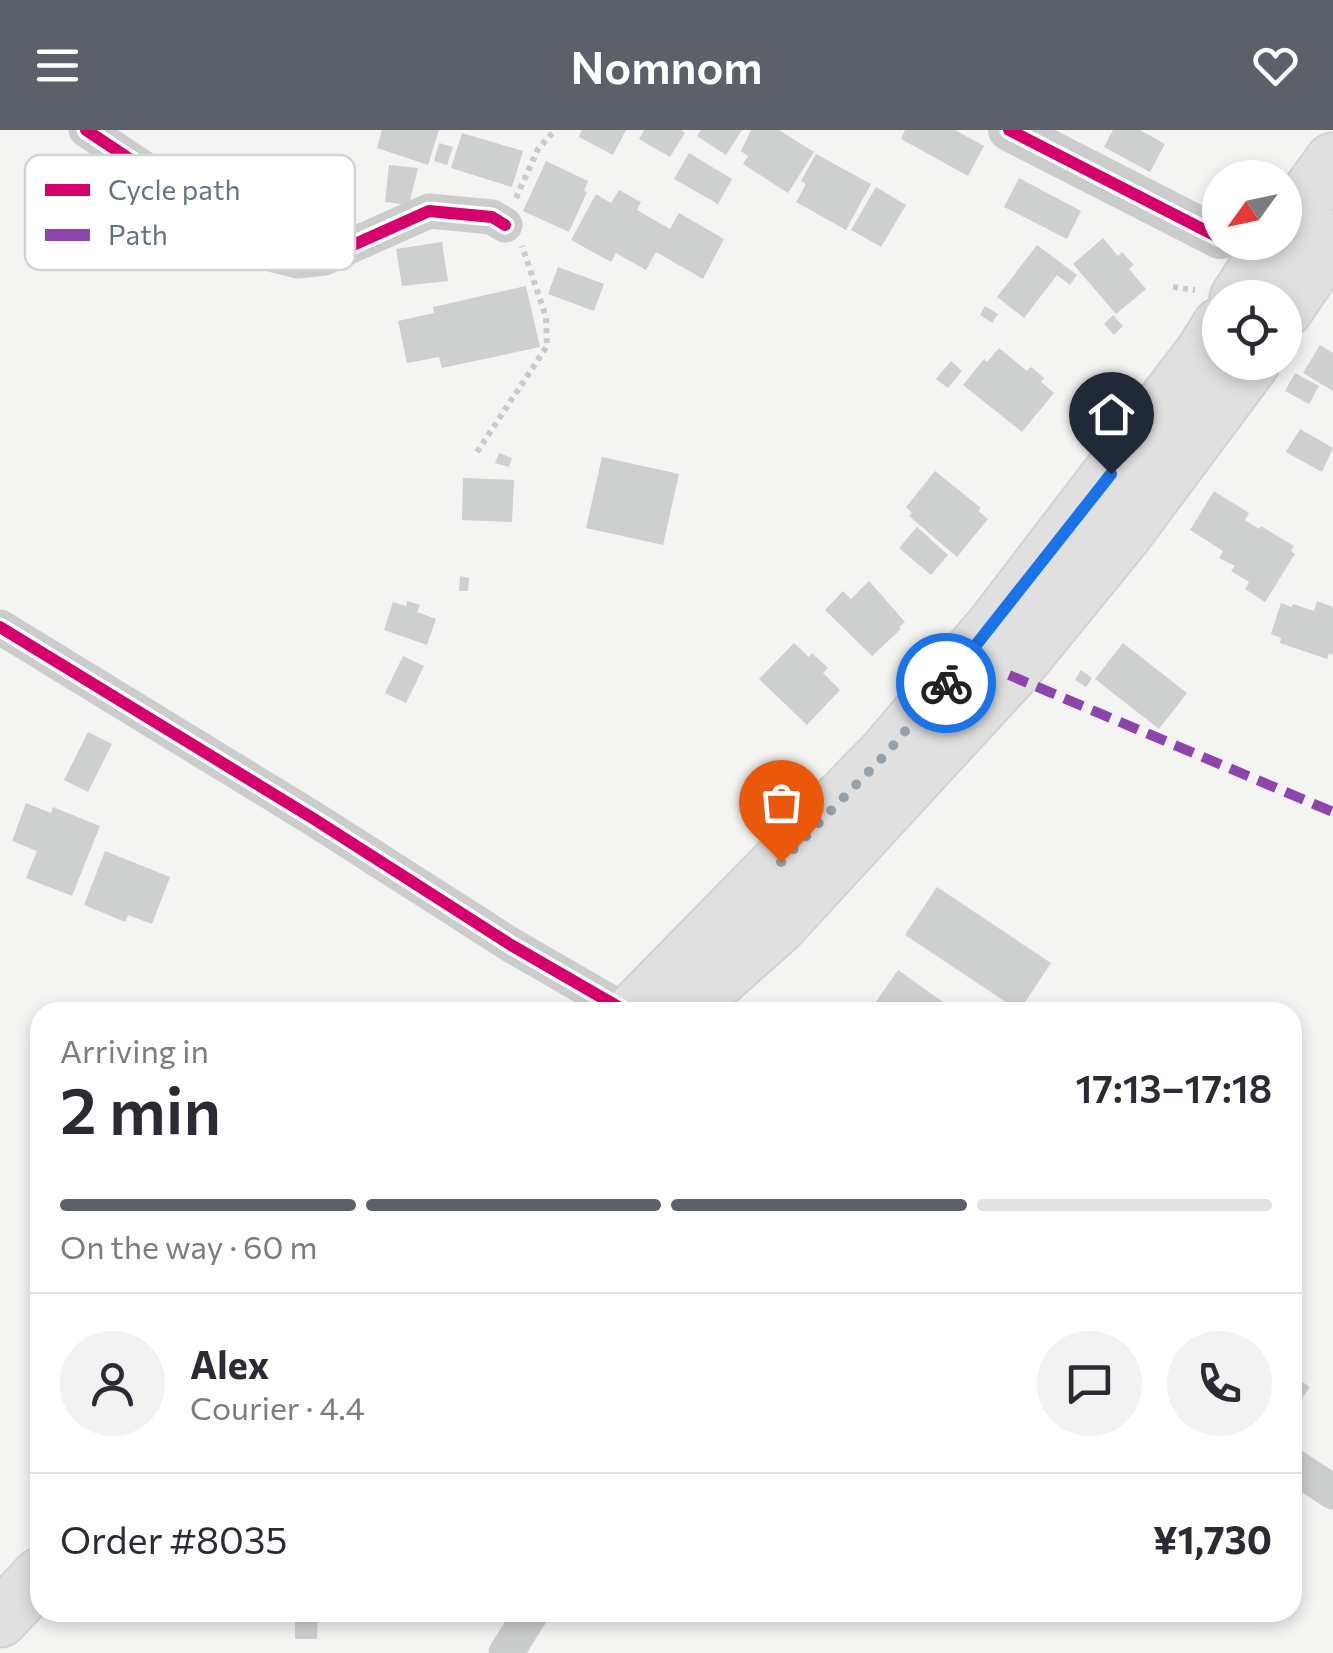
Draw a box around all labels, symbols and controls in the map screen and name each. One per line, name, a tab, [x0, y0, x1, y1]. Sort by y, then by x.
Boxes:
icon: menu	[30, 38, 85, 93]
text: Nomnom	[570, 38, 763, 93]
icon: heart	[1248, 38, 1303, 93]
legend	[25, 155, 355, 270]
north arrow	[1202, 160, 1302, 260]
map controls	[1202, 160, 1302, 380]
text: Cycle path	[108, 172, 240, 206]
text: Path	[108, 217, 168, 251]
button: locate	[1202, 280, 1302, 380]
pin	[1069, 372, 1154, 475]
icon: home	[1084, 387, 1139, 442]
courier	[896, 633, 996, 733]
icon: bike	[919, 656, 974, 711]
pin	[739, 760, 824, 863]
icon: bag	[754, 775, 809, 830]
text: Arriving in	[60, 1030, 209, 1070]
text: 17:13–17:18	[1075, 1064, 1272, 1111]
text: 2 min	[60, 1068, 221, 1147]
text: On the way · 60 m	[60, 1226, 317, 1266]
button: person	[60, 1331, 165, 1436]
button: chat	[1037, 1331, 1142, 1436]
button: phone	[1167, 1331, 1272, 1436]
text: Alex	[190, 1340, 269, 1387]
text: Courier · 4.4	[190, 1387, 365, 1427]
text: Order #8035	[60, 1515, 287, 1562]
text: ¥1,730	[1153, 1515, 1272, 1562]

